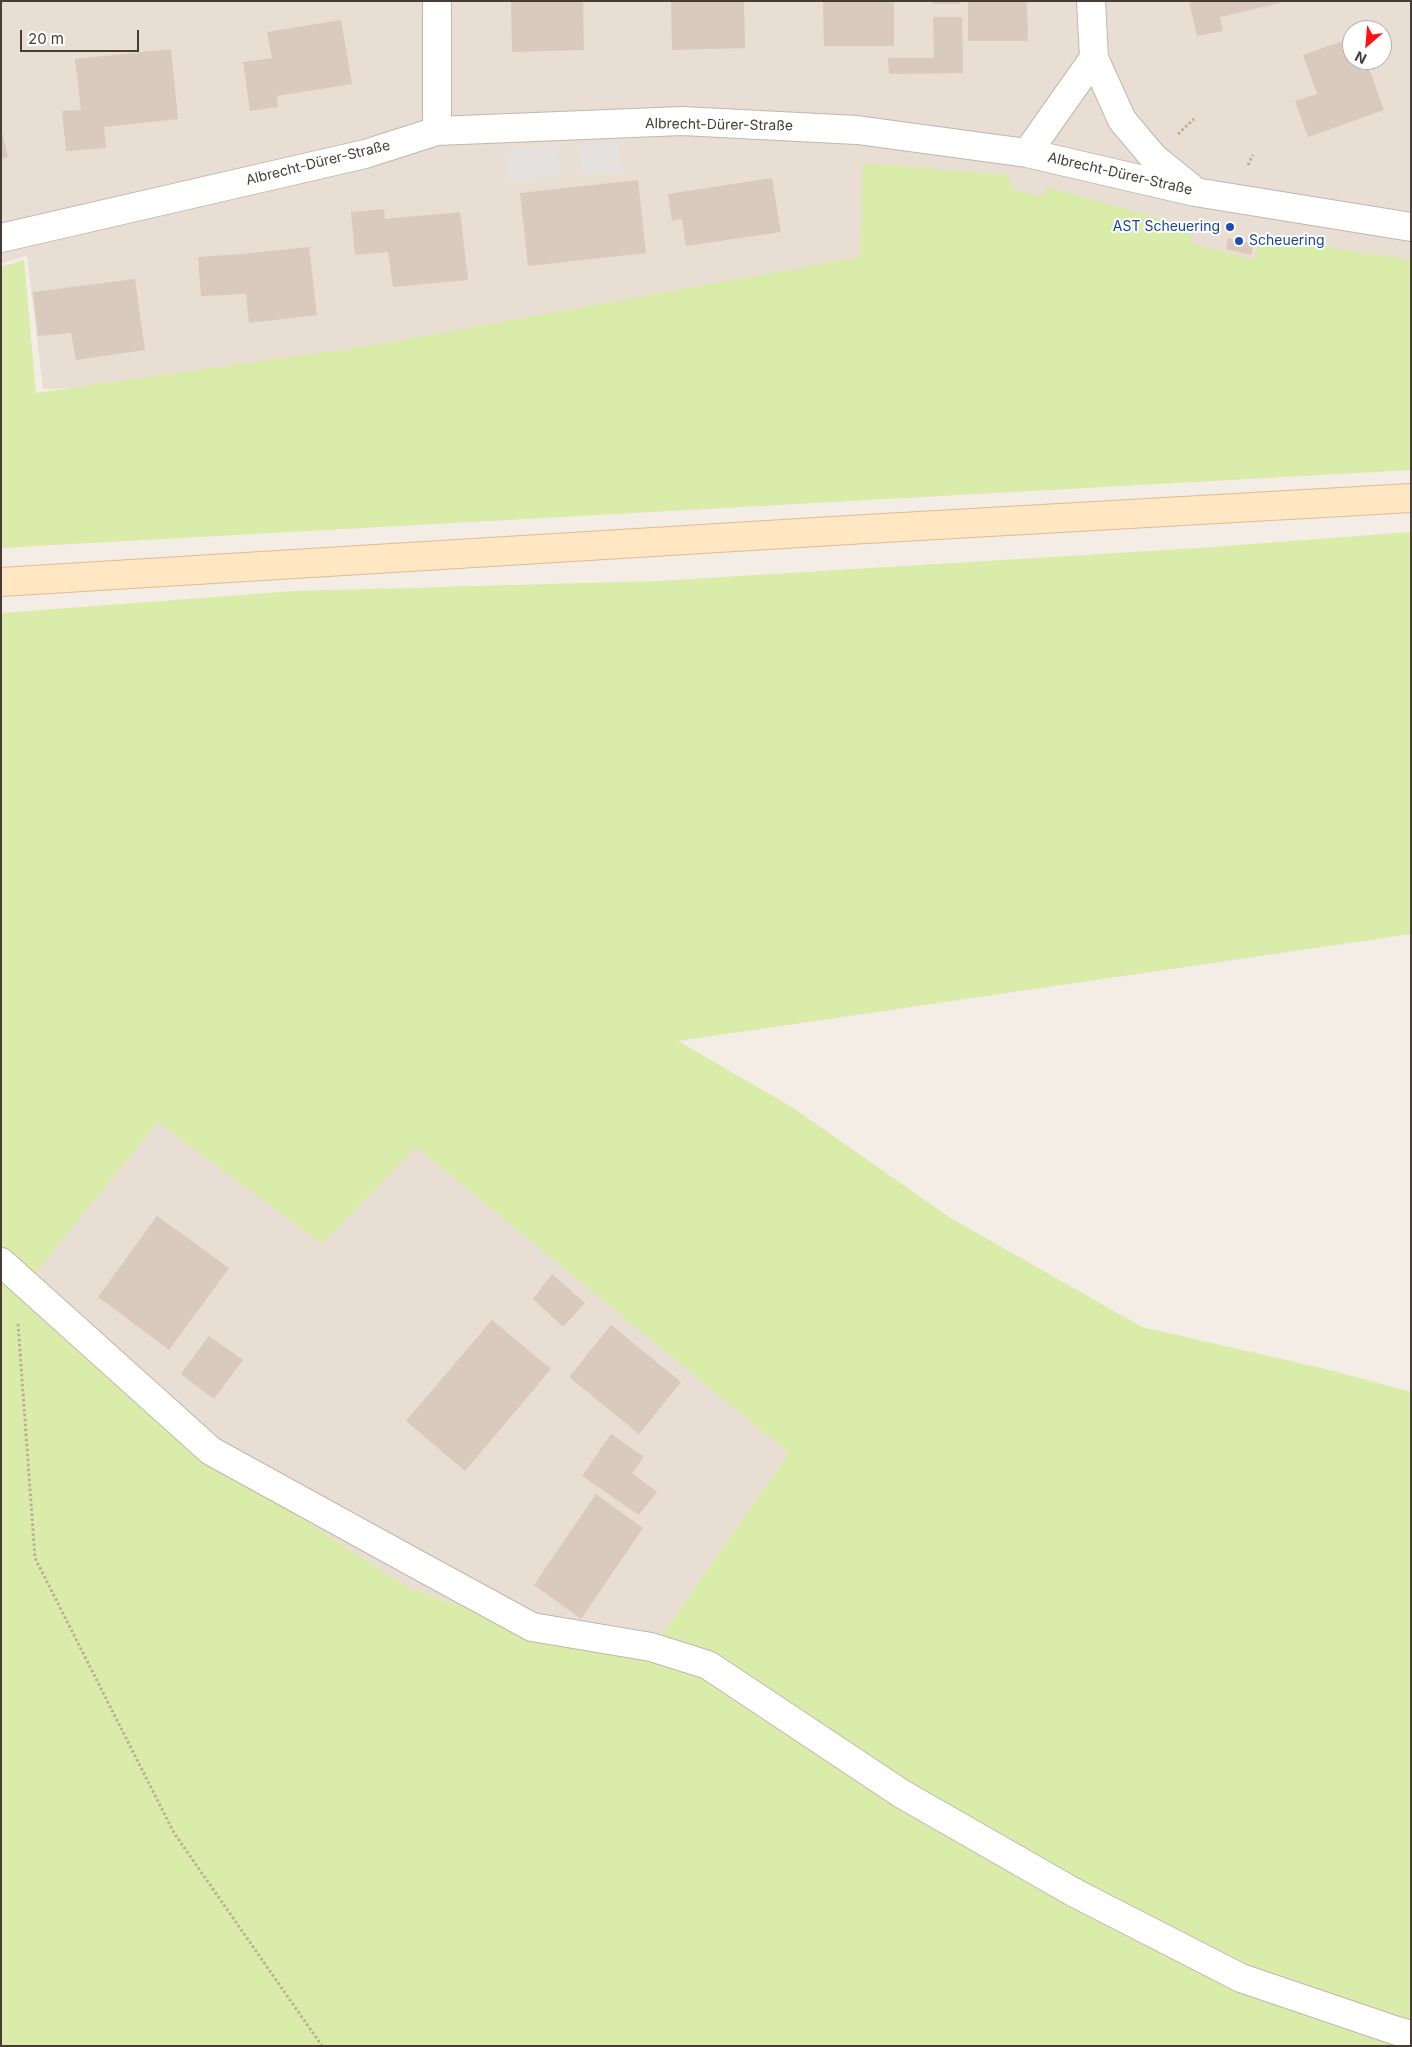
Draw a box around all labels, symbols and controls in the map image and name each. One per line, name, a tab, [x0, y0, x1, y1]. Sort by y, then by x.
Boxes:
scale bar	[22, 20, 141, 52]
north arrow	[1342, 20, 1392, 70]
text: 20 m	[28, 29, 64, 48]
text: N	[1352, 48, 1369, 68]
street label: Albrecht-Dürer-Straße	[645, 115, 793, 135]
street label: Albrecht-Dürer-Straße	[244, 137, 392, 189]
street label: Albrecht-Dürer-Straße	[1046, 149, 1194, 199]
place label: AST Scheuering	[1113, 219, 1220, 235]
marker: AST Scheuering	[1224, 221, 1236, 233]
place label: Scheuering	[1249, 233, 1325, 249]
marker: Scheuering	[1233, 235, 1245, 247]

